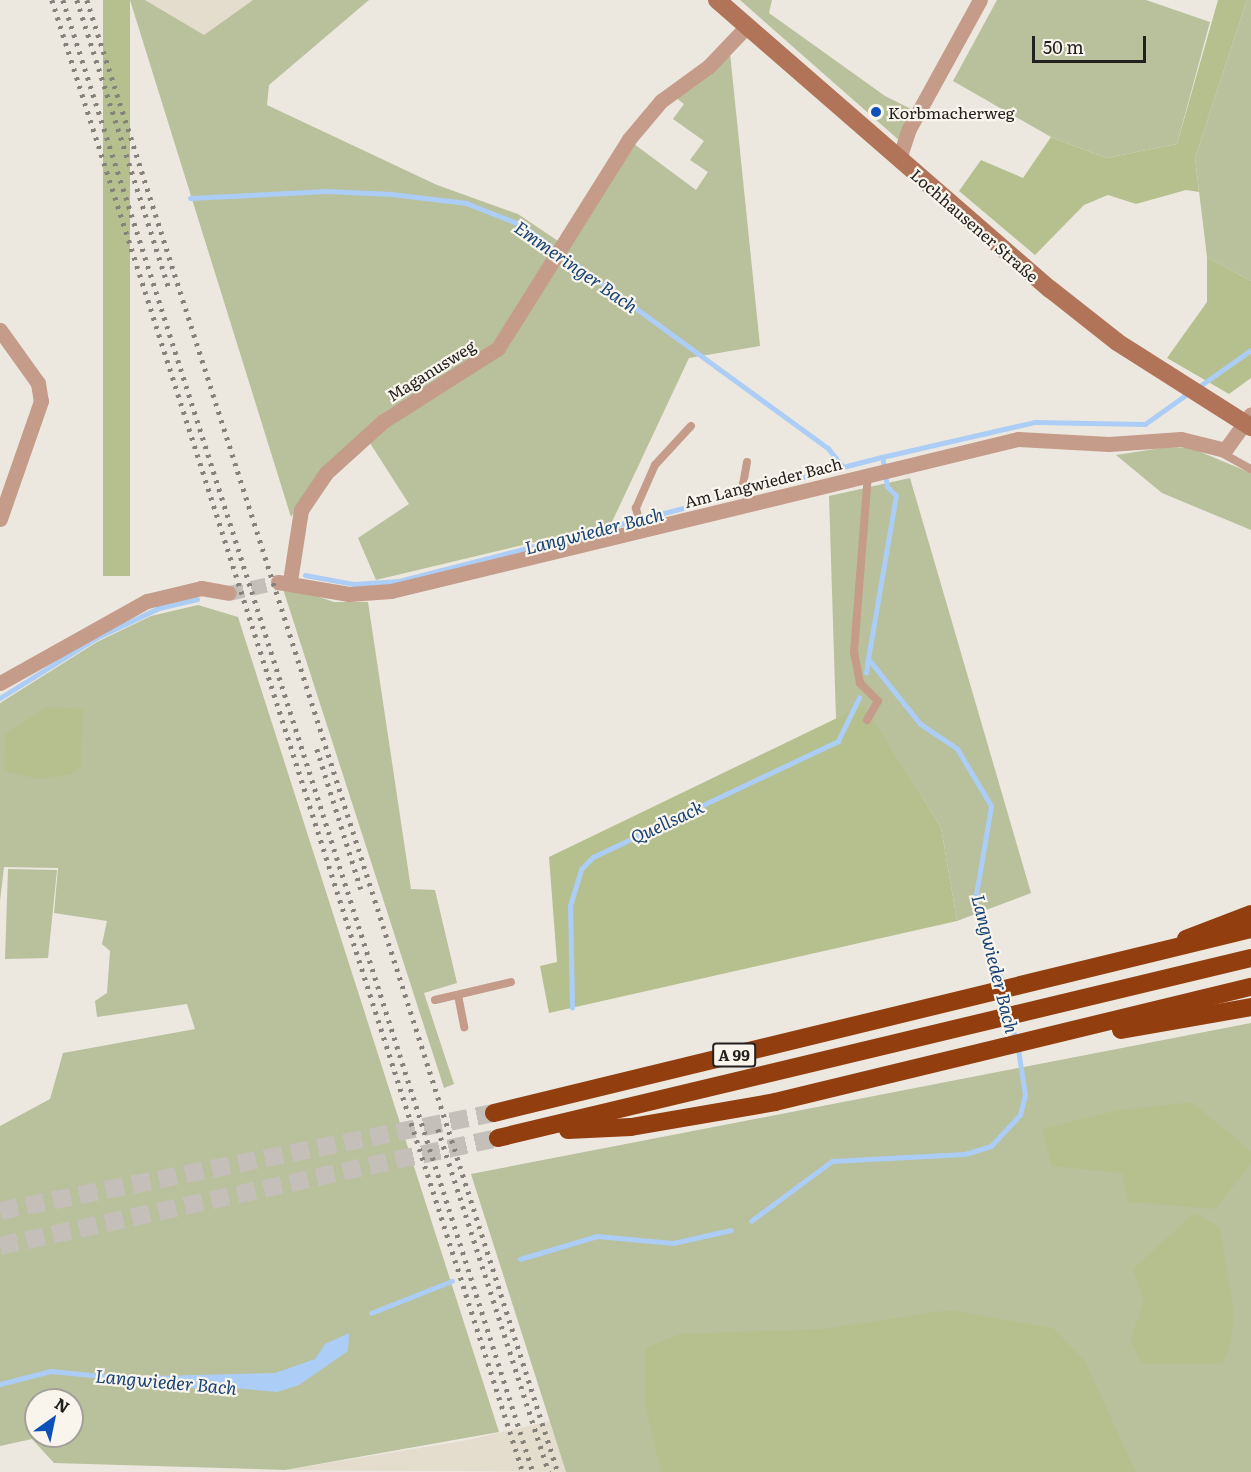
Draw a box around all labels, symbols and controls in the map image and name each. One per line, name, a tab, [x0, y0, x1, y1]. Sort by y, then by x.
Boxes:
scale bar	[1035, 24, 1149, 62]
text: 50 m	[1043, 33, 1084, 60]
place label: Korbmacherweg	[888, 102, 1015, 122]
marker: Korbmacherweg	[869, 105, 883, 119]
street label: Lochhausener Straße	[907, 164, 1043, 286]
water label: Emmeringer Bach	[510, 216, 642, 318]
street label: Maganusweg	[384, 335, 478, 405]
street label: Am Langwieder Bach	[682, 453, 844, 511]
water label: Langwieder Bach	[523, 503, 665, 559]
water label: Quellsack	[627, 796, 707, 848]
water label: Langwieder Bach	[967, 893, 1023, 1035]
road number: A 99	[712, 1043, 756, 1067]
water label: Langwieder Bach	[94, 1365, 238, 1399]
north arrow	[24, 1388, 84, 1448]
text: N	[51, 1391, 75, 1418]

